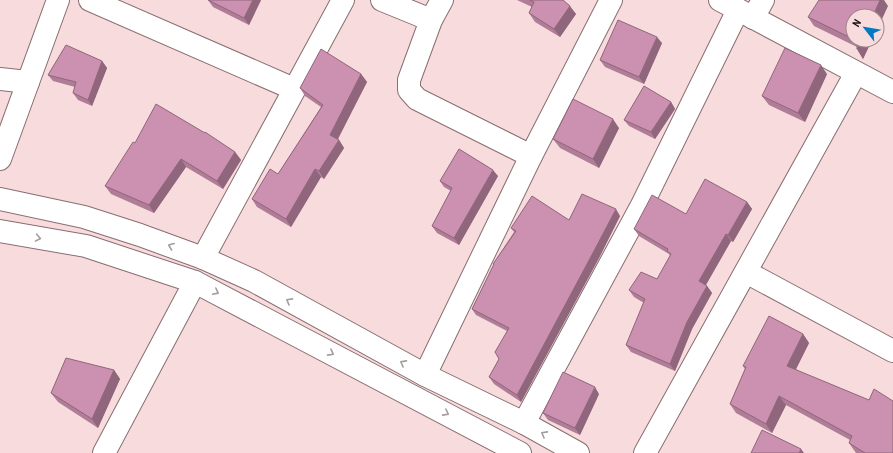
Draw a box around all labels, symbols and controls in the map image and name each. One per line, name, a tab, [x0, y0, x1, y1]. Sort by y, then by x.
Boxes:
north arrow	[845, 8, 885, 48]
text: N	[849, 16, 864, 29]
one-way arrow	[35, 233, 42, 242]
one-way arrow	[168, 243, 175, 251]
one-way arrow	[211, 287, 219, 295]
one-way arrow	[286, 298, 293, 305]
one-way arrow	[326, 348, 334, 355]
one-way arrow	[400, 360, 407, 368]
one-way arrow	[441, 409, 449, 416]
one-way arrow	[541, 432, 548, 439]

